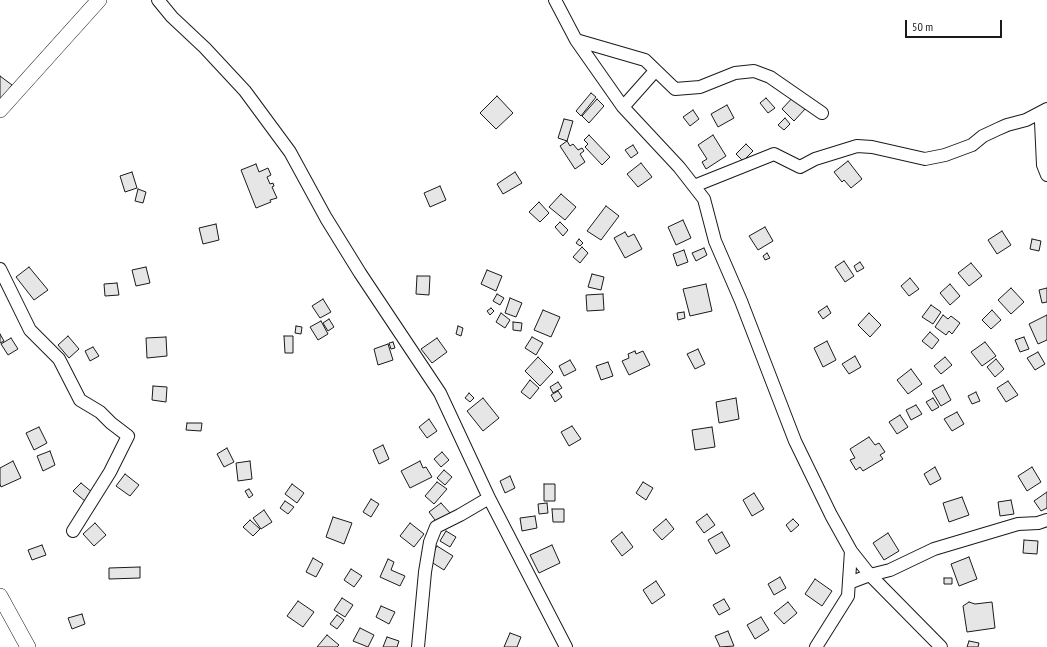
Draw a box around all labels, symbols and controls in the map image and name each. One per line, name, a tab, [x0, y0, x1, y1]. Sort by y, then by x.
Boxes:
scale bar	[907, 12, 1004, 38]
text: 50 m	[912, 19, 933, 34]

